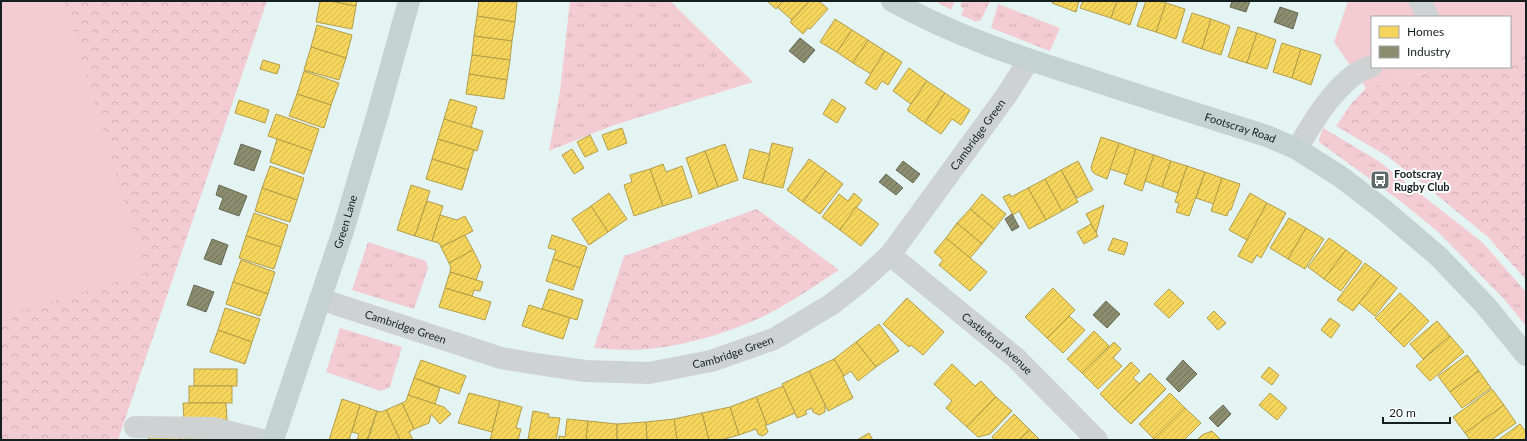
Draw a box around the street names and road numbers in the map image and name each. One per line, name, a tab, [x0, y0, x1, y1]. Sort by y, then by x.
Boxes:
street label: Cambridge Green	[947, 96, 1008, 172]
street label: Footscray Road	[1203, 110, 1278, 145]
street label: Green Lane	[331, 193, 359, 250]
street label: Cambridge Green	[363, 307, 448, 346]
street label: Castleford Avenue	[959, 309, 1036, 377]
street label: Cambridge Green	[691, 333, 775, 370]

